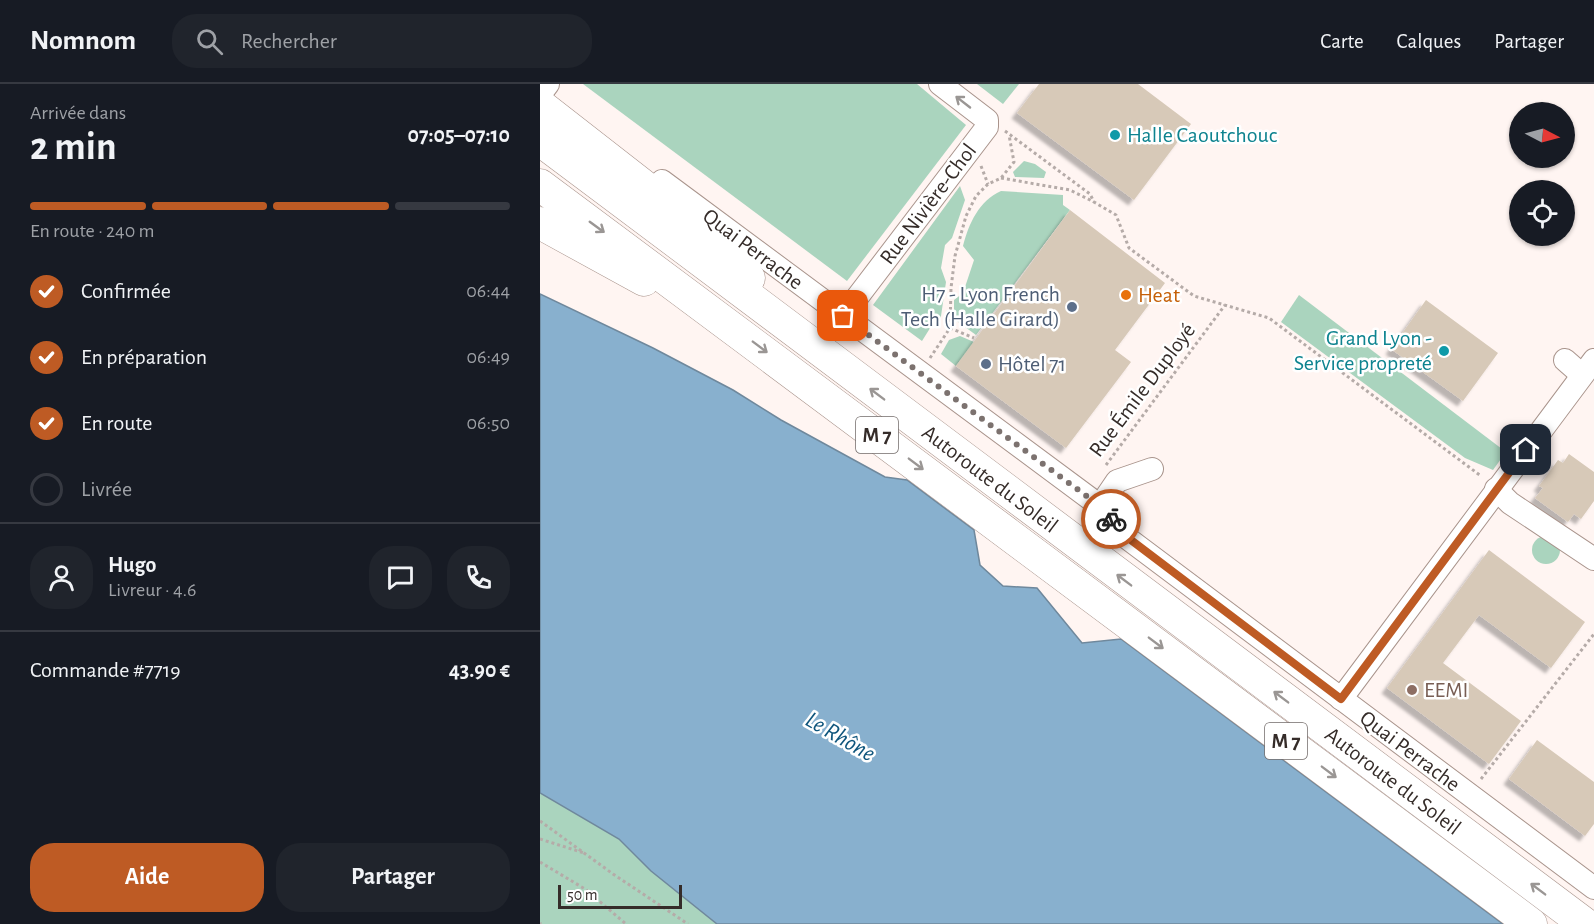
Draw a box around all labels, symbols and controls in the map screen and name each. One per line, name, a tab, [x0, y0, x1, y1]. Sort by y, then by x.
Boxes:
search box	[172, 14, 592, 68]
icon: search	[193, 25, 226, 58]
text: Nomnom	[30, 27, 136, 55]
text: Rechercher	[241, 30, 337, 52]
text: Carte	[1320, 31, 1364, 52]
text: Calques	[1397, 31, 1461, 52]
text: Partager	[1494, 31, 1564, 52]
one-way arrow	[956, 95, 972, 108]
north arrow	[1509, 102, 1575, 168]
map controls	[1509, 102, 1575, 246]
text: Arrivée dans	[30, 103, 126, 123]
text: 07:05–07:10	[408, 124, 510, 146]
place label: Halle Caoutchouc	[1127, 124, 1278, 146]
text: 2 min	[30, 128, 117, 167]
marker: Halle Caoutchouc	[1108, 128, 1122, 142]
street label: Rue Nivière-Chol	[876, 140, 980, 268]
button: locate	[1509, 180, 1575, 246]
street label: Quai Perrache	[699, 204, 807, 294]
text: En route · 240 m	[30, 221, 155, 241]
one-way arrow	[589, 221, 605, 233]
icon: check	[30, 275, 63, 308]
text: Confirmée	[81, 280, 171, 302]
text: 06:44	[466, 281, 510, 301]
place label: H7 - Lyon French Tech (Halle Girard)	[901, 283, 1060, 330]
place label: Heat	[1138, 284, 1180, 306]
marker: Heat	[1119, 288, 1133, 302]
pin	[817, 290, 868, 341]
icon: bag	[826, 299, 859, 332]
marker: H7 - Lyon French Tech (Halle Girard)	[1065, 300, 1079, 314]
street label: Rue Émile Duployé	[1084, 318, 1199, 461]
place label: Grand Lyon - Service propreté	[1294, 327, 1432, 374]
icon: check	[30, 341, 63, 374]
one-way arrow	[751, 341, 767, 354]
marker: Grand Lyon - Service propreté	[1437, 344, 1451, 358]
text: En préparation	[81, 346, 207, 368]
text: 06:49	[466, 347, 510, 367]
place label: Hôtel 71	[998, 353, 1066, 375]
marker: Hôtel 71	[979, 357, 993, 371]
one-way arrow	[869, 388, 885, 401]
icon: check	[30, 407, 63, 440]
text: En route	[81, 412, 152, 434]
text: 06:50	[467, 413, 510, 433]
road number: M 7	[856, 417, 898, 453]
street label: Autoroute du Soleil	[918, 421, 1062, 537]
pin	[1500, 424, 1551, 475]
icon: home	[1509, 433, 1542, 466]
one-way arrow	[908, 457, 924, 470]
text: Livrée	[81, 478, 132, 500]
courier	[1081, 489, 1141, 549]
icon: bike	[1095, 503, 1128, 536]
button: person	[30, 546, 93, 609]
button: chat	[369, 546, 432, 609]
button: phone	[447, 546, 510, 609]
text: Hugo	[108, 554, 156, 576]
one-way arrow	[1117, 574, 1133, 586]
text: Livreur · 4.6	[108, 580, 197, 600]
one-way arrow	[1147, 637, 1163, 649]
text: Commande #7719	[30, 659, 181, 681]
text: 43.90 €	[449, 659, 510, 681]
place label: EEMI	[1424, 679, 1468, 701]
marker: EEMI	[1405, 683, 1419, 697]
one-way arrow	[1273, 691, 1289, 703]
street label: Quai Perrache	[1356, 706, 1464, 796]
water label: Le Rhône	[801, 708, 879, 766]
road number: M 7	[1265, 723, 1307, 759]
street label: Autoroute du Soleil	[1321, 723, 1465, 839]
one-way arrow	[1320, 766, 1336, 779]
button: Aide	[30, 843, 264, 912]
button: Partager	[276, 843, 510, 912]
scale bar	[558, 882, 682, 910]
one-way arrow	[1530, 883, 1546, 895]
text: 50 m	[567, 887, 598, 903]

